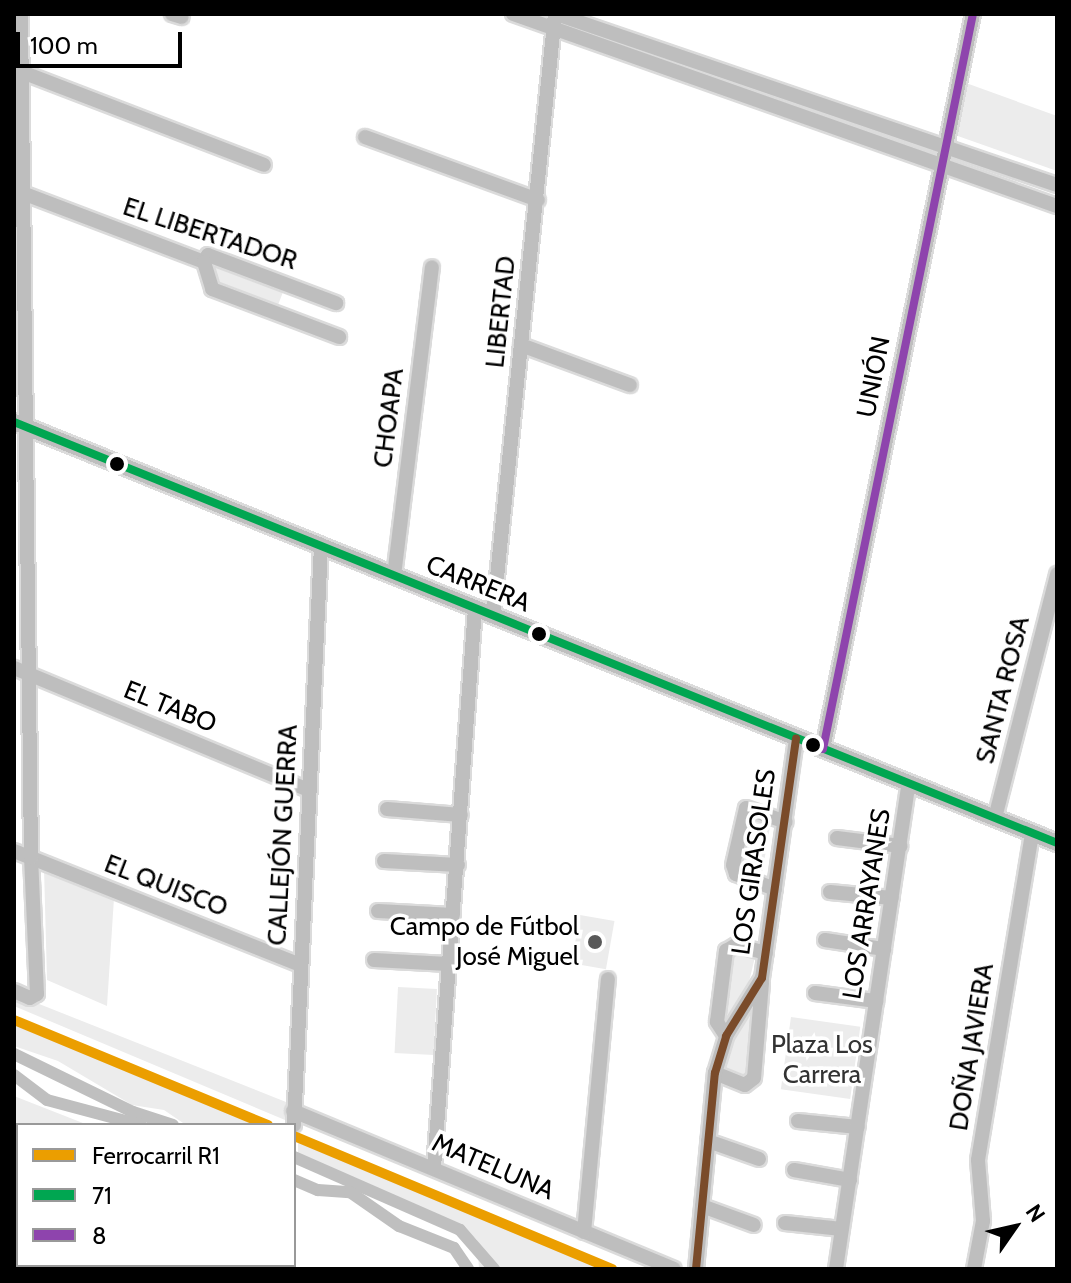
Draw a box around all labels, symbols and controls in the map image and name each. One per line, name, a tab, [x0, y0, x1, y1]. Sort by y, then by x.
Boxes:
scale bar	[20, 16, 186, 66]
text: 100 m	[30, 31, 98, 60]
street label: EL LIBERTADOR	[119, 191, 301, 277]
street label: LIBERTAD	[480, 255, 522, 369]
street label: UNIÓN	[851, 334, 897, 420]
street label: CHOAPA	[367, 366, 411, 470]
unlabelled marker	[109, 456, 125, 472]
street label: CARRERA	[421, 549, 535, 619]
street label: SANTA ROSA	[970, 613, 1036, 767]
unlabelled marker	[531, 626, 547, 642]
street label: EL TABO	[119, 674, 221, 740]
street label: CALLEJÓN GUERRA	[262, 724, 304, 946]
unlabelled marker	[805, 737, 821, 753]
street label: LOS GIRASOLES	[726, 767, 782, 957]
street label: LOS ARRAYANES	[837, 807, 897, 1001]
street label: EL QUISCO	[100, 848, 232, 924]
place label: Campo de Fútbol José Miguel	[390, 911, 579, 972]
marker: Campo de Fútbol José Miguel	[586, 933, 604, 951]
street label: DOÑA JAVIERA	[943, 961, 1001, 1133]
park label: Plaza Los Carrera	[771, 1029, 873, 1090]
legend	[16, 1123, 296, 1267]
street label: MATELUNA	[427, 1127, 559, 1207]
text: Ferrocarril R1	[92, 1141, 220, 1170]
text: 71	[92, 1181, 112, 1210]
north arrow	[975, 1187, 1055, 1267]
text: N	[1020, 1199, 1051, 1227]
text: 8	[92, 1221, 107, 1250]

